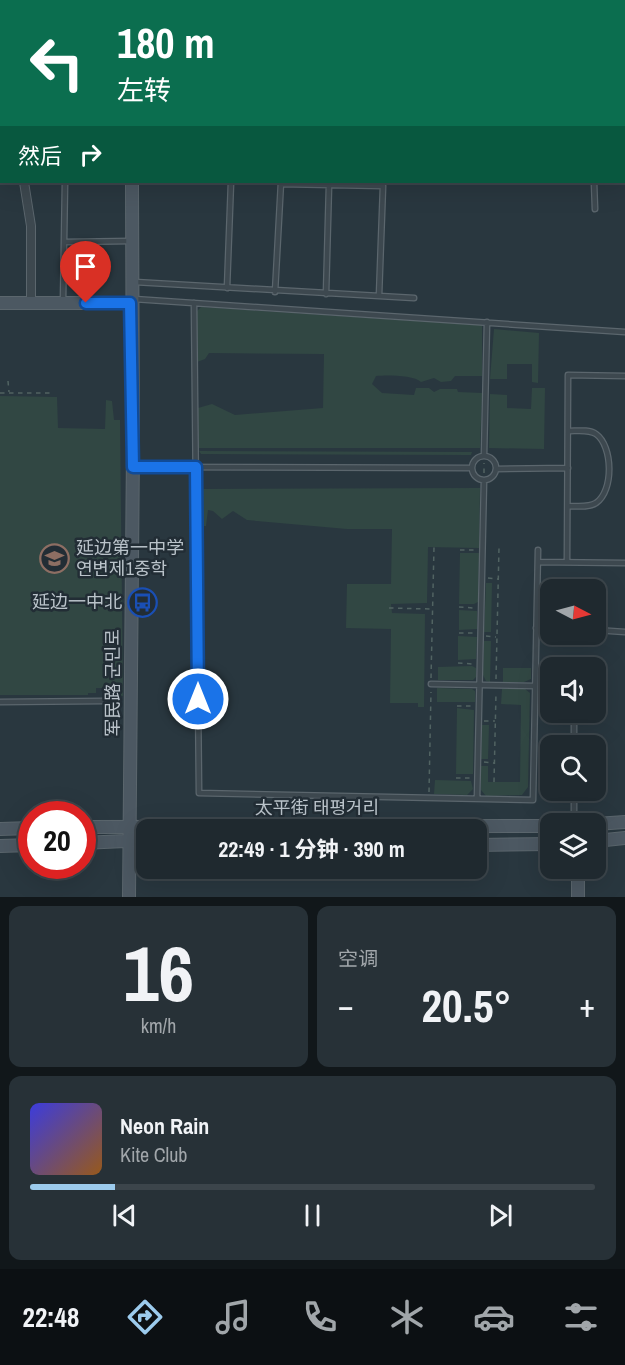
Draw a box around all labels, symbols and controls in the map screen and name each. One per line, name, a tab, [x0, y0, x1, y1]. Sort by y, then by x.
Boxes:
text: 180 m	[117, 15, 215, 71]
icon: left	[18, 24, 96, 102]
text: 左转	[117, 72, 171, 108]
icon: right	[74, 138, 107, 171]
text: 然后	[18, 141, 62, 171]
pin	[60, 241, 111, 303]
icon: arrive	[69, 250, 102, 283]
place label: 延边第一中学 연변제1중학	[76, 535, 184, 581]
school or university icon: 延边第一中学 연변제1중학	[39, 542, 71, 574]
north arrow	[540, 579, 606, 645]
map controls	[540, 579, 606, 879]
bus stop icon: 延边一中北	[127, 586, 159, 618]
place label: 延边一中北	[32, 589, 122, 614]
street label: 军民路 군민로	[100, 629, 125, 737]
button: sound	[540, 657, 606, 723]
position arrow	[166, 667, 230, 731]
button: search	[540, 735, 606, 801]
street label: 太平街 태평거리	[255, 795, 379, 820]
speed limit sign: 20	[18, 801, 96, 879]
button: layers	[540, 813, 606, 879]
text: 22:49 · 1 分钟 · 390 m	[218, 834, 405, 864]
text: 16	[123, 920, 194, 1025]
text: 空调	[338, 945, 378, 972]
text: 20.5°	[422, 975, 511, 1036]
text: −	[338, 983, 354, 1027]
text: +	[579, 983, 595, 1027]
text: km/h	[141, 1012, 176, 1039]
text: Neon Rain	[120, 1111, 209, 1141]
text: Kite Club	[120, 1141, 187, 1168]
icon: previous	[108, 1199, 141, 1232]
icon: pause	[296, 1199, 329, 1232]
icon: next	[484, 1199, 517, 1232]
icon: directions	[124, 1296, 166, 1338]
icon: music	[212, 1296, 254, 1338]
icon: phone	[299, 1296, 341, 1338]
icon: climate	[386, 1296, 428, 1338]
icon: car	[473, 1296, 515, 1338]
icon: filters	[560, 1296, 602, 1338]
text: 22:48	[23, 1299, 79, 1335]

